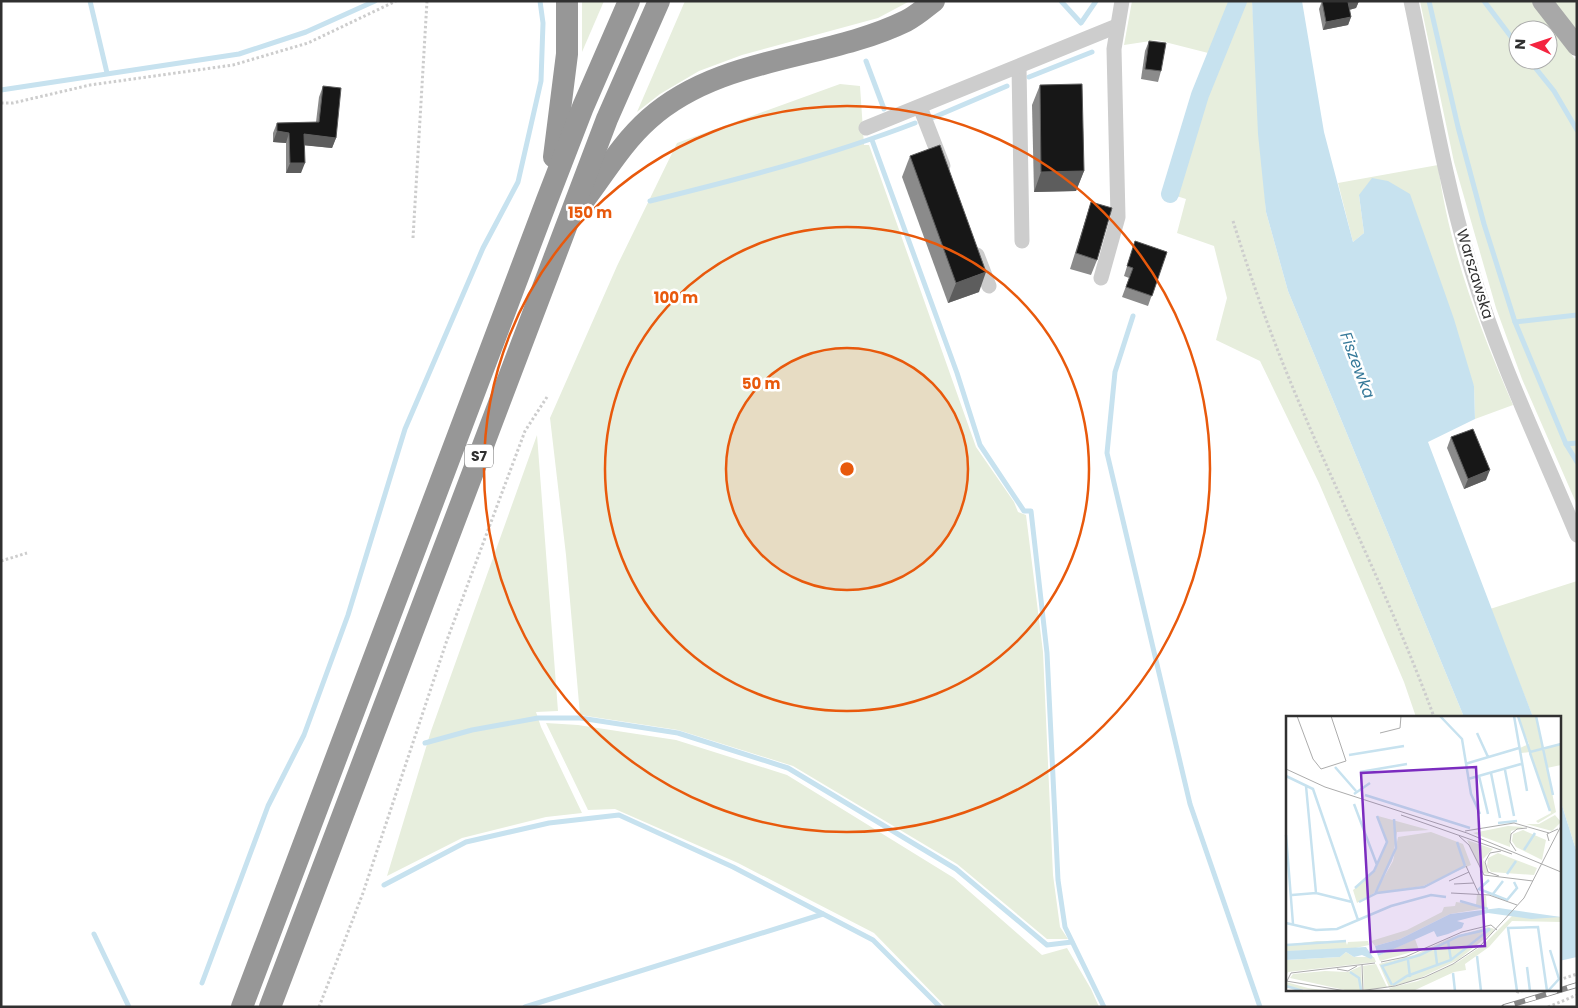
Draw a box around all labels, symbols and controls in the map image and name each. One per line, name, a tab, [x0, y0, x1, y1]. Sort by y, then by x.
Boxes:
north arrow	[1508, 20, 1558, 70]
text: N	[1510, 39, 1530, 50]
text: 150 m	[568, 202, 612, 223]
street label: Warszawska	[1452, 226, 1499, 321]
text: 100 m	[654, 287, 698, 308]
water label: Fiszewka	[1334, 329, 1381, 402]
text: 50 m	[742, 373, 780, 394]
road number: S7	[465, 444, 493, 468]
centre of rings	[838, 460, 856, 478]
inset map	[1286, 716, 1560, 990]

